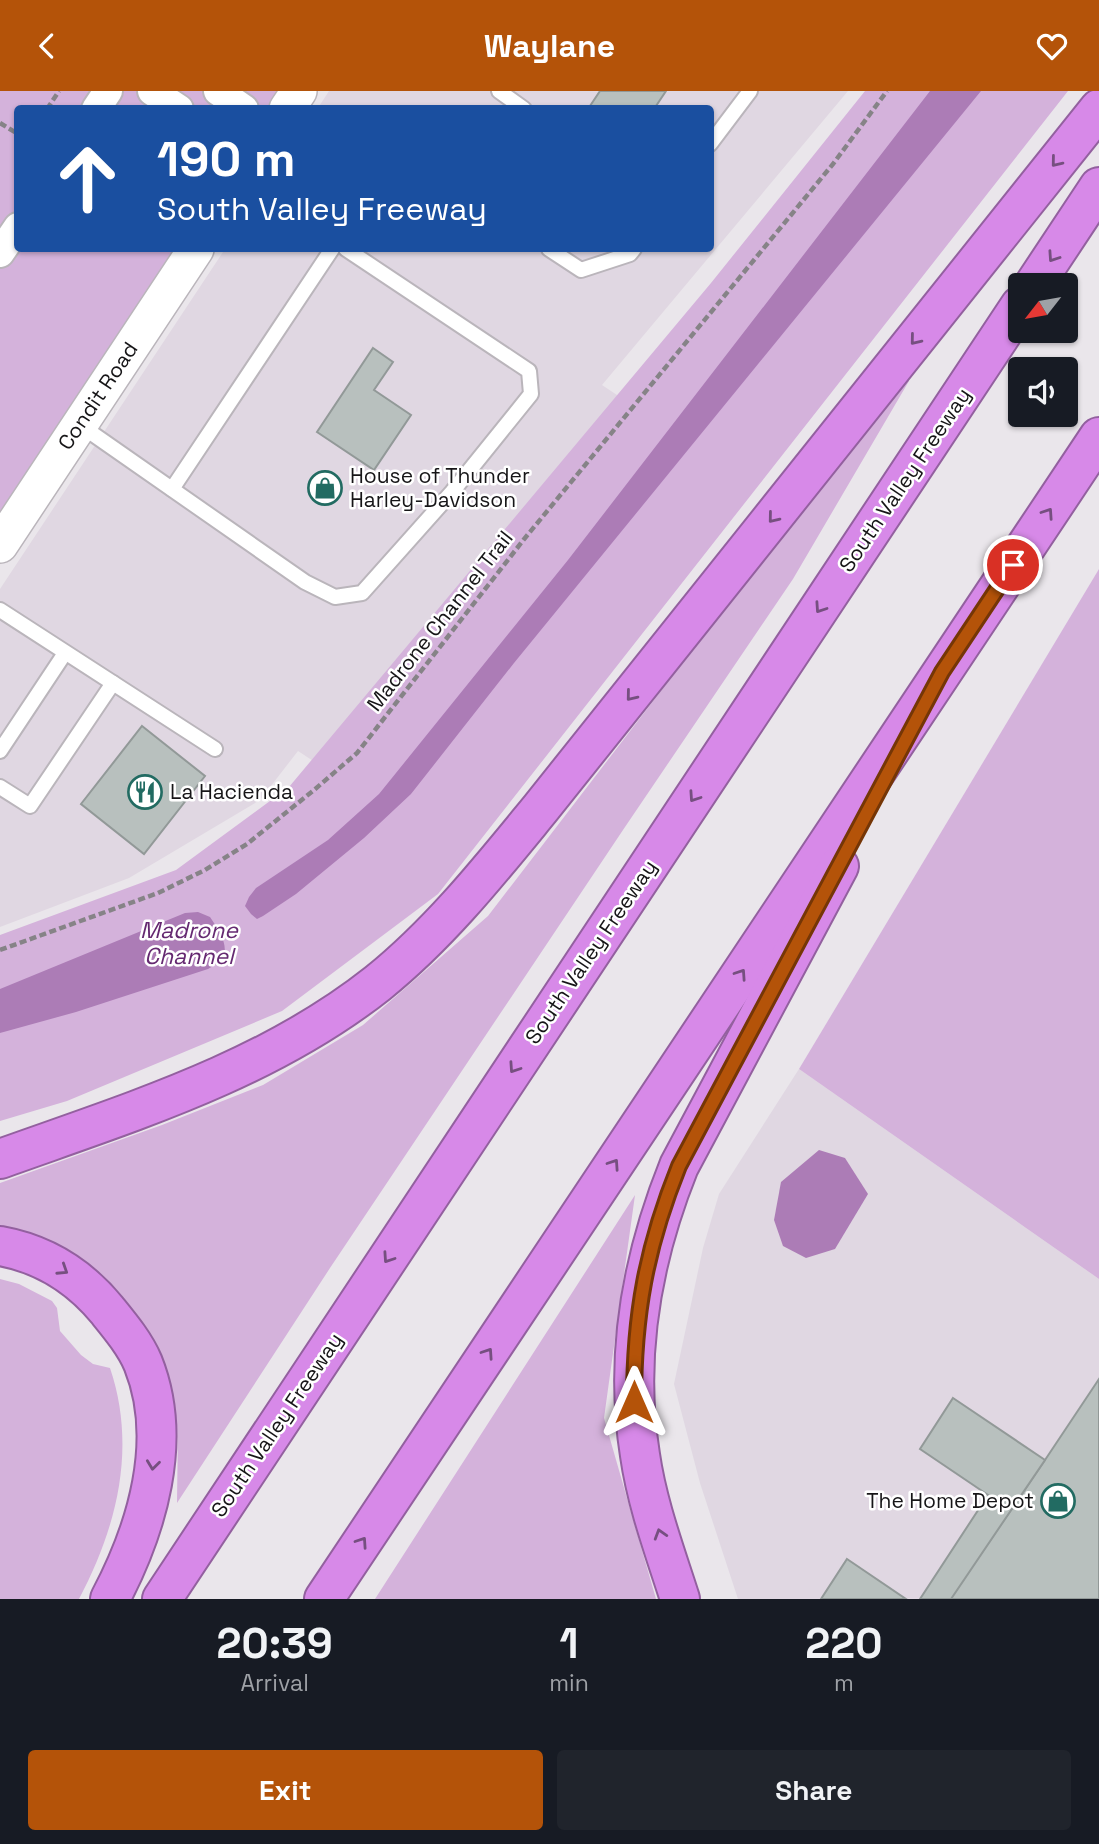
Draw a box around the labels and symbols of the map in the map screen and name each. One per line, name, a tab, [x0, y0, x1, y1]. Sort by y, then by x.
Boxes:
one-way arrow	[1052, 155, 1065, 167]
one-way arrow	[1049, 249, 1061, 262]
north arrow	[1008, 273, 1078, 343]
one-way arrow	[910, 332, 923, 345]
street label: Condit Road	[52, 337, 144, 455]
street label: South Valley Freeway	[833, 382, 976, 577]
place label: House of Thunder Harley-Davidson	[350, 462, 530, 513]
shop icon: House of Thunder Harley-Davidson	[306, 469, 344, 507]
one-way arrow	[1040, 508, 1053, 521]
one-way arrow	[768, 510, 781, 522]
street label: Madrone Channel Trail	[361, 525, 519, 716]
pin	[983, 535, 1043, 595]
one-way arrow	[816, 600, 828, 613]
one-way arrow	[626, 688, 639, 700]
restaurant icon: La Hacienda	[126, 773, 164, 811]
place label: La Hacienda	[170, 778, 293, 805]
one-way arrow	[689, 790, 702, 803]
street label: South Valley Freeway	[519, 854, 662, 1049]
water label: Madrone Channel	[140, 915, 239, 971]
one-way arrow	[732, 969, 745, 982]
one-way arrow	[509, 1061, 522, 1074]
one-way arrow	[606, 1158, 619, 1171]
one-way arrow	[384, 1250, 396, 1263]
one-way arrow	[56, 1261, 69, 1274]
street label: South Valley Freeway	[205, 1327, 348, 1522]
one-way arrow	[480, 1348, 492, 1361]
position arrow	[597, 1365, 671, 1439]
one-way arrow	[146, 1459, 161, 1471]
shop icon: The Home Depot	[1039, 1482, 1077, 1520]
place label: The Home Depot	[866, 1487, 1034, 1514]
one-way arrow	[653, 1528, 668, 1540]
one-way arrow	[354, 1537, 366, 1550]

